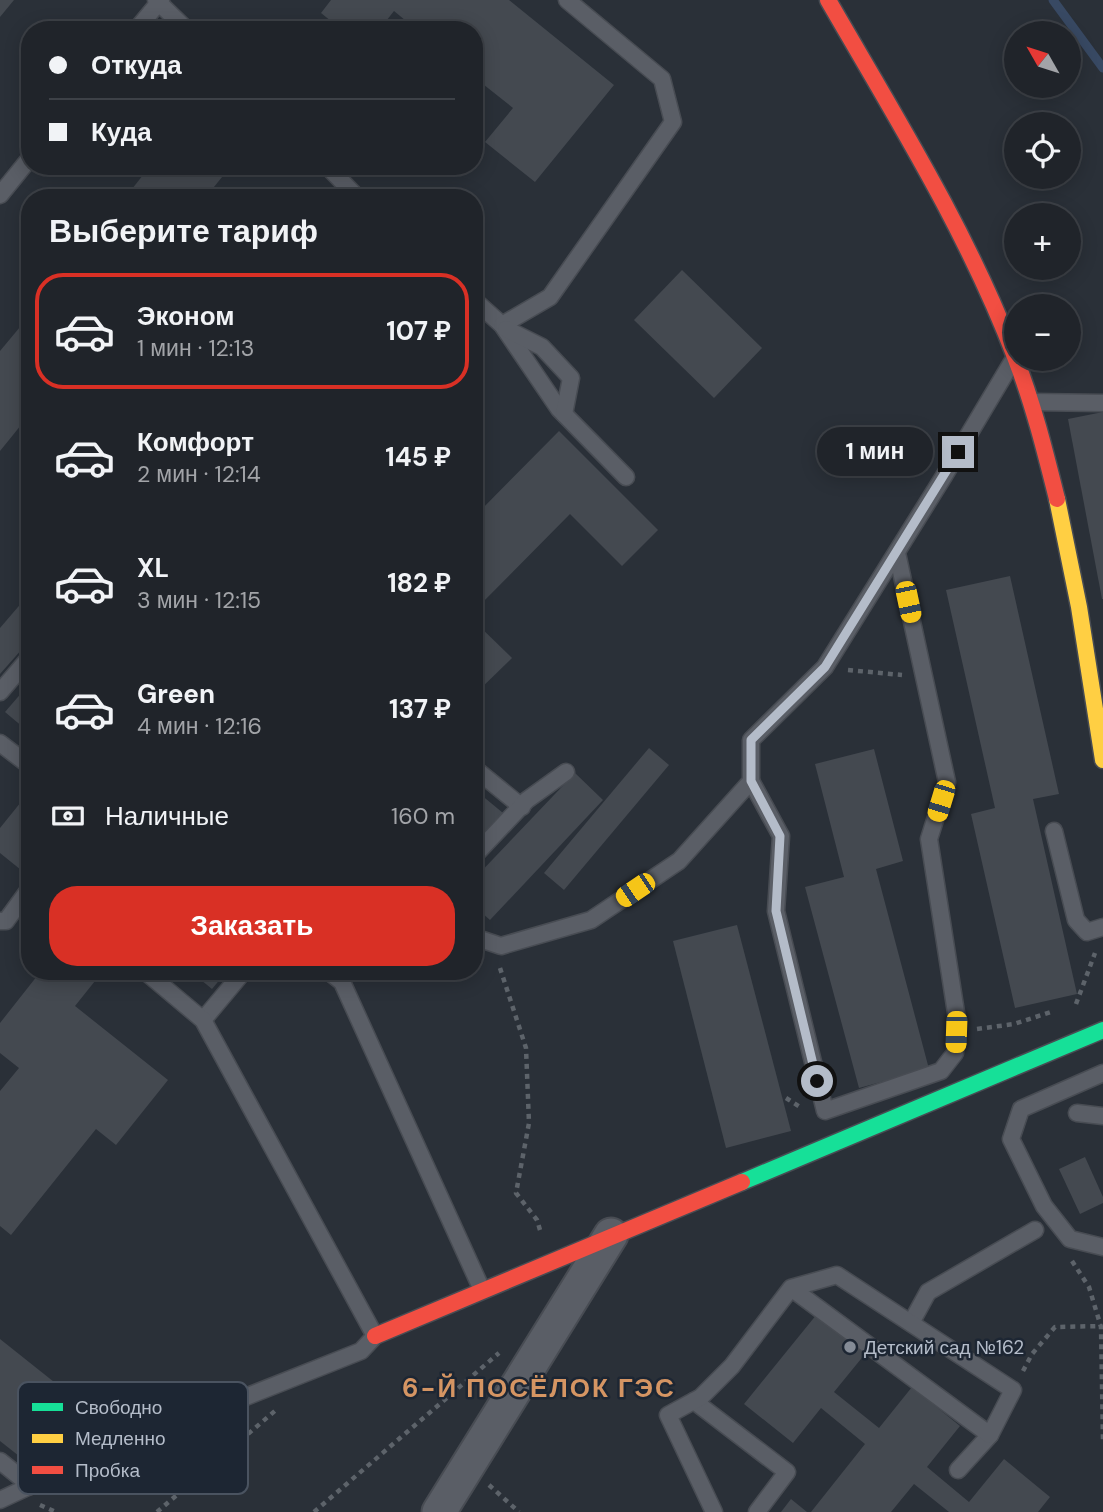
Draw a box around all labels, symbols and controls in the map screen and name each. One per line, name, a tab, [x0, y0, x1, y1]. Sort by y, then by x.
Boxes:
north arrow	[1004, 21, 1082, 98]
map controls	[1004, 21, 1081, 371]
text: Откуда	[91, 48, 182, 82]
button: locate	[1004, 112, 1081, 189]
text: Куда	[91, 115, 152, 149]
button: +	[1004, 203, 1081, 280]
text: Выберите тариф	[49, 210, 318, 252]
button: −	[1004, 294, 1081, 371]
text: Эконом	[137, 299, 235, 333]
icon: car	[53, 300, 116, 363]
text: 107 ₽	[386, 314, 451, 348]
text: 1 мин · 12:13	[137, 333, 254, 363]
text: Комфорт	[137, 425, 254, 459]
icon: car	[53, 426, 116, 489]
callout: 1 мин	[818, 428, 934, 476]
text: 1 мин	[846, 436, 904, 466]
route end	[942, 436, 974, 468]
text: 145 ₽	[385, 440, 451, 474]
text: 2 мин · 12:14	[137, 459, 261, 489]
text: XL	[137, 551, 169, 585]
icon: car	[53, 552, 116, 615]
text: 182 ₽	[387, 566, 451, 600]
car	[894, 579, 923, 625]
text: 3 мин · 12:15	[137, 585, 261, 615]
text: Green	[137, 677, 215, 711]
icon: car	[53, 678, 116, 741]
text: 137 ₽	[389, 692, 451, 726]
text: 4 мин · 12:16	[137, 711, 262, 741]
car	[925, 778, 958, 824]
icon: cash	[49, 797, 87, 835]
text: Наличные	[105, 799, 229, 833]
text: 160 m	[391, 801, 455, 831]
car	[612, 870, 659, 910]
button: Заказать	[49, 886, 455, 966]
car	[945, 1011, 968, 1053]
route start	[801, 1065, 833, 1097]
place label: Детский сад №162	[864, 1335, 1024, 1360]
marker: Детский сад №162	[842, 1339, 858, 1355]
district label: 6-Й ПОСЁЛОК ГЭС	[402, 1371, 676, 1405]
legend	[18, 1382, 248, 1494]
text: Свободно	[75, 1395, 162, 1420]
text: Медленно	[75, 1426, 165, 1451]
text: Пробка	[75, 1458, 140, 1483]

